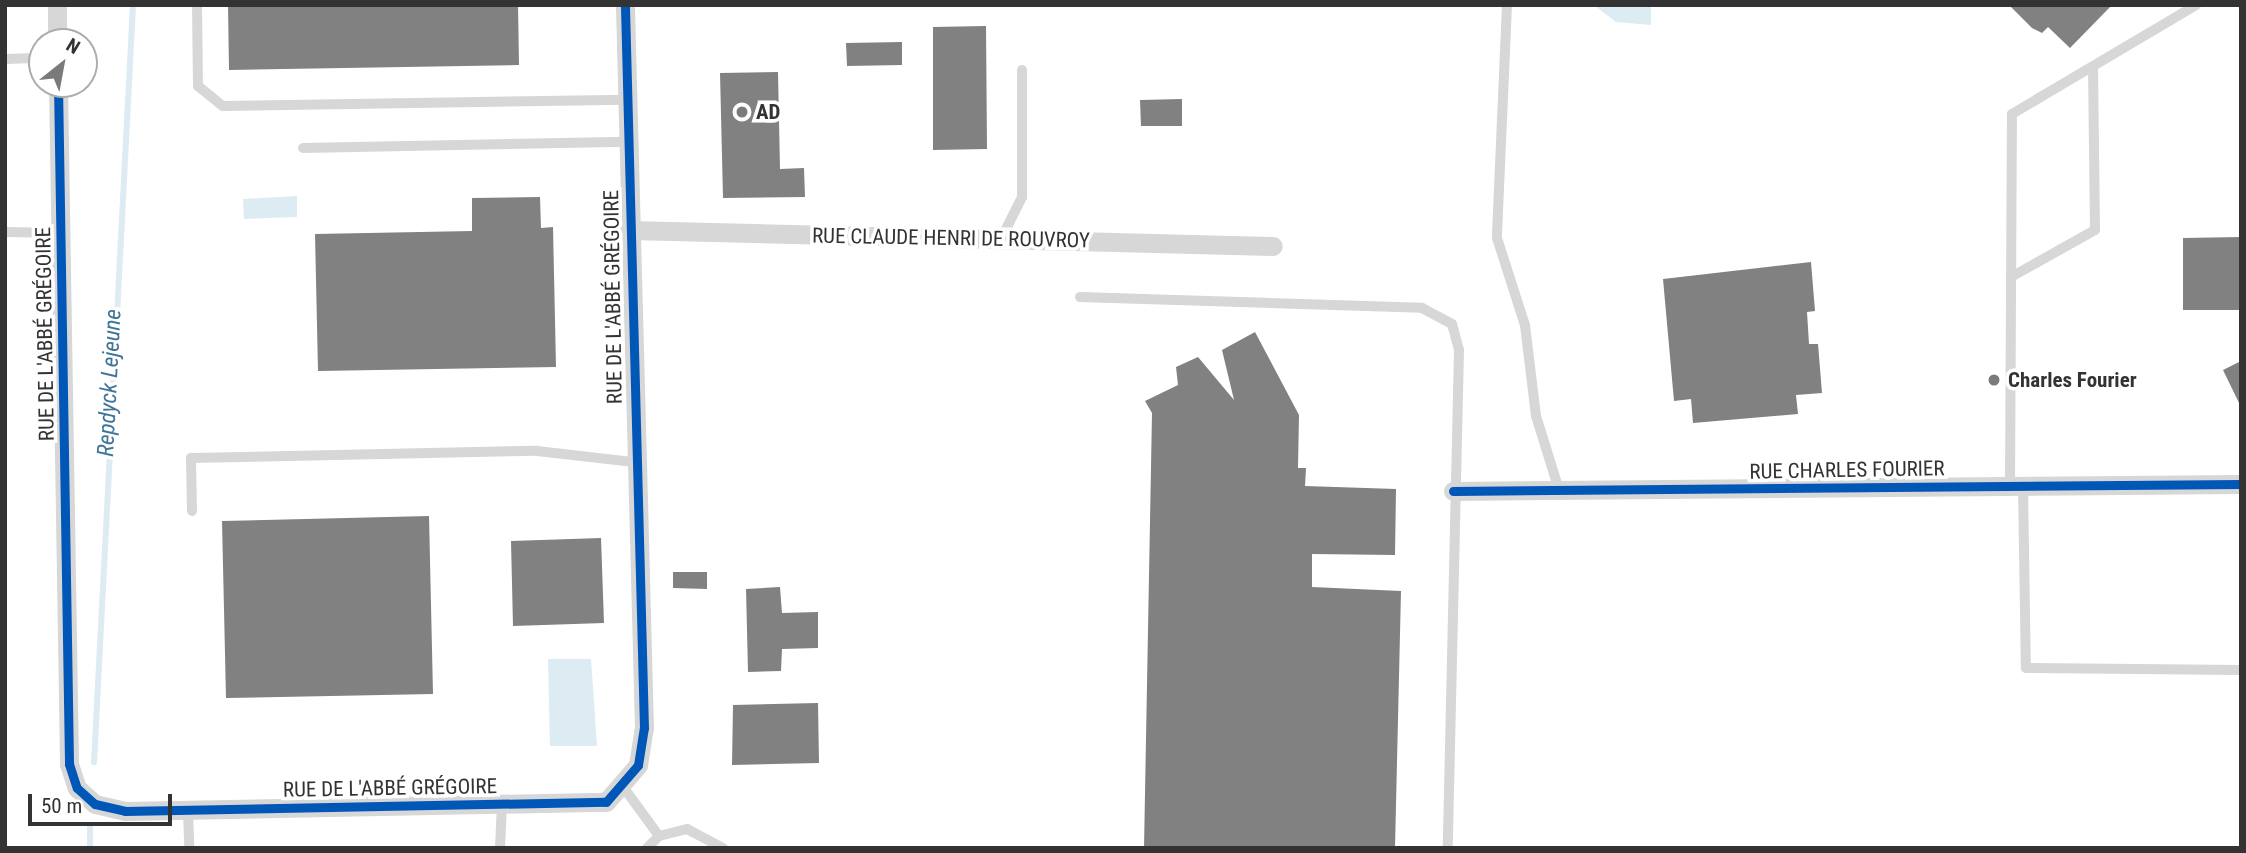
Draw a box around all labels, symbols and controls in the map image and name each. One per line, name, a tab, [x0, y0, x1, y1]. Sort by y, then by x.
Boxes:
north arrow	[28, 28, 98, 98]
text: N	[62, 33, 84, 59]
place label: AD	[756, 99, 780, 125]
marker: AD	[734, 104, 750, 120]
street label: RUE DE L'ABBÉ GRÉGOIRE	[599, 190, 627, 404]
street label: RUE CLAUDE HENRI DE ROUVROY	[812, 223, 1090, 253]
street label: RUE DE L'ABBÉ GRÉGOIRE	[31, 227, 59, 441]
water label: Repdyck Lejeune	[92, 309, 128, 457]
place label: Charles Fourier	[2008, 367, 2137, 393]
marker: Charles Fourier	[1986, 372, 2002, 388]
street label: RUE CHARLES FOURIER	[1749, 456, 1945, 484]
street label: RUE DE L'ABBÉ GRÉGOIRE	[283, 774, 497, 802]
scale bar	[32, 780, 175, 824]
text: 50 m	[41, 794, 82, 818]

